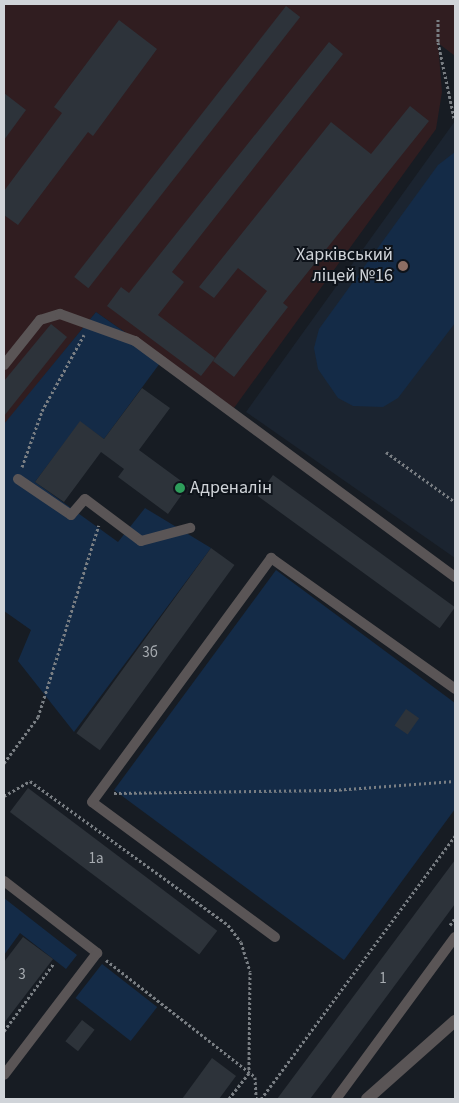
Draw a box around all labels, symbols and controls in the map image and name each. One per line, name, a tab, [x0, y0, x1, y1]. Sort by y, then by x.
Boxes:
place label: Харківський ліцей №16	[296, 245, 393, 288]
marker: Харківський ліцей №16	[397, 260, 409, 272]
place label: Адреналін	[190, 477, 272, 499]
marker: Адреналін	[174, 482, 186, 494]
house number: 3б	[142, 644, 158, 662]
house number: 1а	[88, 850, 104, 868]
house number: 3	[18, 966, 26, 984]
house number: 1	[379, 970, 387, 988]

